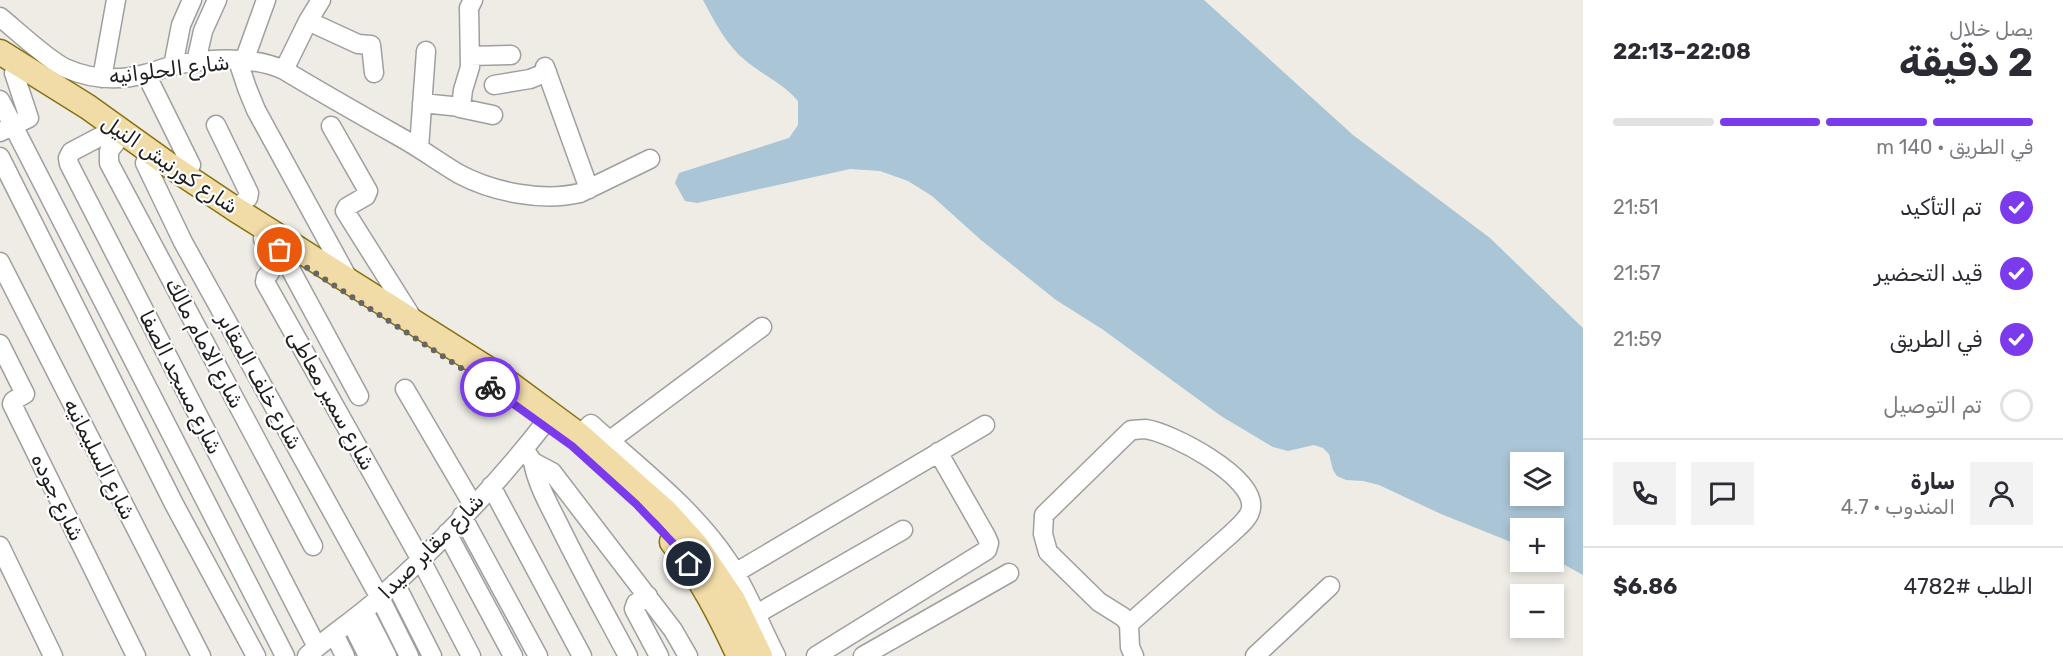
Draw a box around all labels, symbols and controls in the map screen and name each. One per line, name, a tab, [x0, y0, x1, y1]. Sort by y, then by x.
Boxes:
text: يصل خلال	[1949, 17, 2033, 41]
text: 22:08–22:13	[1613, 38, 1751, 65]
text: 2 دقيقة	[1899, 40, 2033, 86]
street label: شارع الحلوانيه	[107, 49, 231, 91]
street label: شارع كورنيش النيل	[96, 109, 243, 221]
text: في الطريق · 140 m	[1876, 135, 2033, 159]
icon: check	[2000, 191, 2033, 224]
text: تم التأكيد	[1900, 194, 1982, 221]
text: 21:51	[1613, 195, 1659, 219]
pin	[254, 224, 305, 275]
icon: bag	[263, 233, 296, 266]
icon: check	[2000, 257, 2033, 290]
text: قيد التحضير	[1874, 260, 1982, 287]
text: 21:57	[1613, 261, 1661, 285]
street label: شارع الامام مالك	[158, 274, 250, 413]
street label: شارع مسجد الصفا	[132, 306, 228, 459]
street label: شارع خلف المقابر	[209, 307, 308, 455]
icon: check	[2000, 323, 2033, 356]
street label: شارع سمير معاطى	[281, 326, 381, 475]
text: في الطريق	[1890, 326, 1982, 353]
text: 21:59	[1613, 327, 1662, 351]
courier	[460, 357, 520, 417]
icon: bike	[474, 371, 507, 404]
text: تم التوصيل	[1883, 392, 1982, 419]
street label: شارع السليمانيه	[57, 394, 141, 525]
street label: شارع جوده	[24, 449, 90, 546]
map controls	[1510, 452, 1564, 638]
button: layers	[1510, 452, 1564, 506]
button: phone	[1613, 462, 1676, 525]
button: chat	[1691, 462, 1754, 525]
button: person	[1970, 462, 2033, 525]
text: سارة	[1910, 468, 1955, 495]
street label: شارع مقابر صيدا	[373, 488, 490, 605]
text: المندوب · 4.7	[1841, 495, 1955, 519]
button: +	[1510, 518, 1564, 572]
pin	[663, 538, 714, 589]
icon: home	[672, 547, 705, 580]
text: $6.86	[1613, 573, 1677, 600]
text: الطلب #4782	[1904, 573, 2033, 600]
button: −	[1510, 584, 1564, 638]

